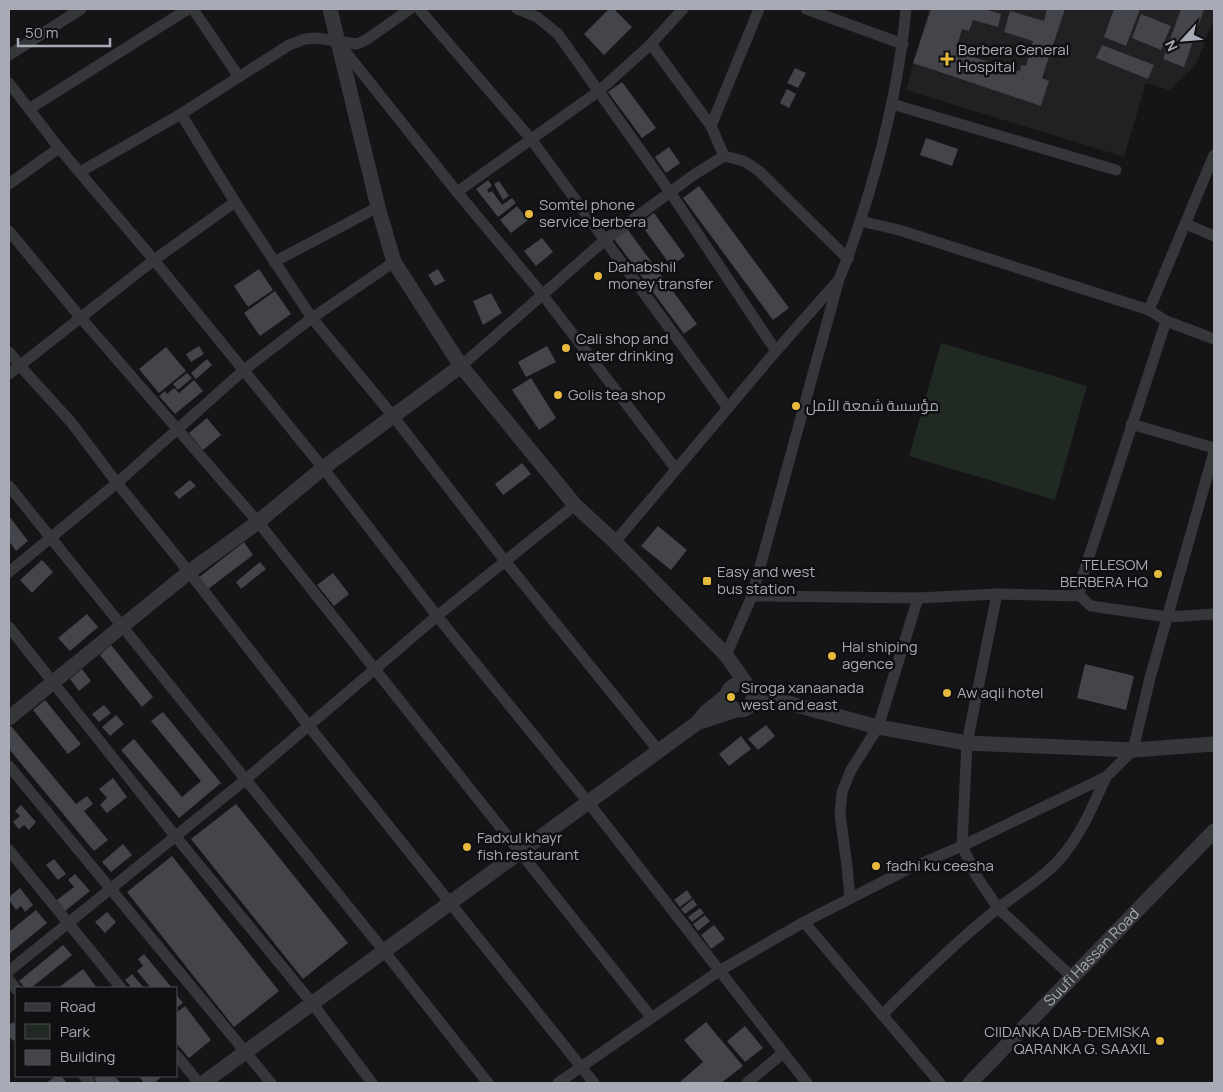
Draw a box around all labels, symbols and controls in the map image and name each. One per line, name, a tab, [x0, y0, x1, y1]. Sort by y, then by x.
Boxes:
scale bar	[18, 15, 110, 47]
north arrow	[1158, 15, 1208, 65]
text: 50 m	[25, 22, 59, 43]
text: N	[1160, 37, 1182, 55]
place label: Berbera General Hospital	[958, 39, 1069, 77]
marker: Berbera General Hospital	[940, 52, 954, 66]
place label: Somtel phone service berbera	[539, 194, 646, 232]
marker: Somtel phone service berbera	[523, 208, 535, 220]
place label: Dahabshil money transfer	[608, 256, 714, 294]
marker: Dahabshil money transfer	[592, 270, 604, 282]
place label: Cali shop and water drinking	[576, 328, 674, 366]
marker: Cali shop and water drinking	[560, 342, 572, 354]
place label: Golis tea shop	[568, 384, 666, 405]
marker: Golis tea shop	[552, 389, 564, 401]
place label: مؤسسة شمعة الأمل	[806, 395, 939, 416]
marker: مؤسسة شمعة الأمل	[790, 400, 802, 412]
place label: TELESOM BERBERA HQ	[1060, 554, 1148, 592]
place label: Easy and west bus station	[717, 561, 815, 599]
marker: TELESOM BERBERA HQ	[1152, 568, 1164, 580]
marker: Easy and west bus station	[701, 575, 713, 587]
place label: Hal shiping agence	[842, 636, 918, 674]
marker: Hal shiping agence	[826, 650, 838, 662]
place label: Siroga xanaanada west and east	[741, 677, 864, 715]
place label: Aw aqli hotel	[957, 682, 1043, 703]
marker: Aw aqli hotel	[941, 687, 953, 699]
marker: Siroga xanaanada west and east	[725, 691, 737, 703]
place label: Fadxul khayr fish restaurant	[477, 827, 579, 865]
marker: Fadxul khayr fish restaurant	[461, 841, 473, 853]
place label: fadhi ku ceesha	[886, 855, 994, 876]
marker: fadhi ku ceesha	[870, 860, 882, 872]
street label: Suufi Hassan Road	[1039, 903, 1144, 1011]
legend	[15, 987, 178, 1077]
text: Road	[60, 996, 96, 1017]
text: Park	[60, 1021, 90, 1042]
place label: CIIDANKA DAB-DEMISKA QARANKA G. SAAXIL	[984, 1021, 1150, 1059]
marker: CIIDANKA DAB-DEMISKA QARANKA G. SAAXIL	[1154, 1035, 1166, 1047]
text: Building	[60, 1046, 115, 1067]

